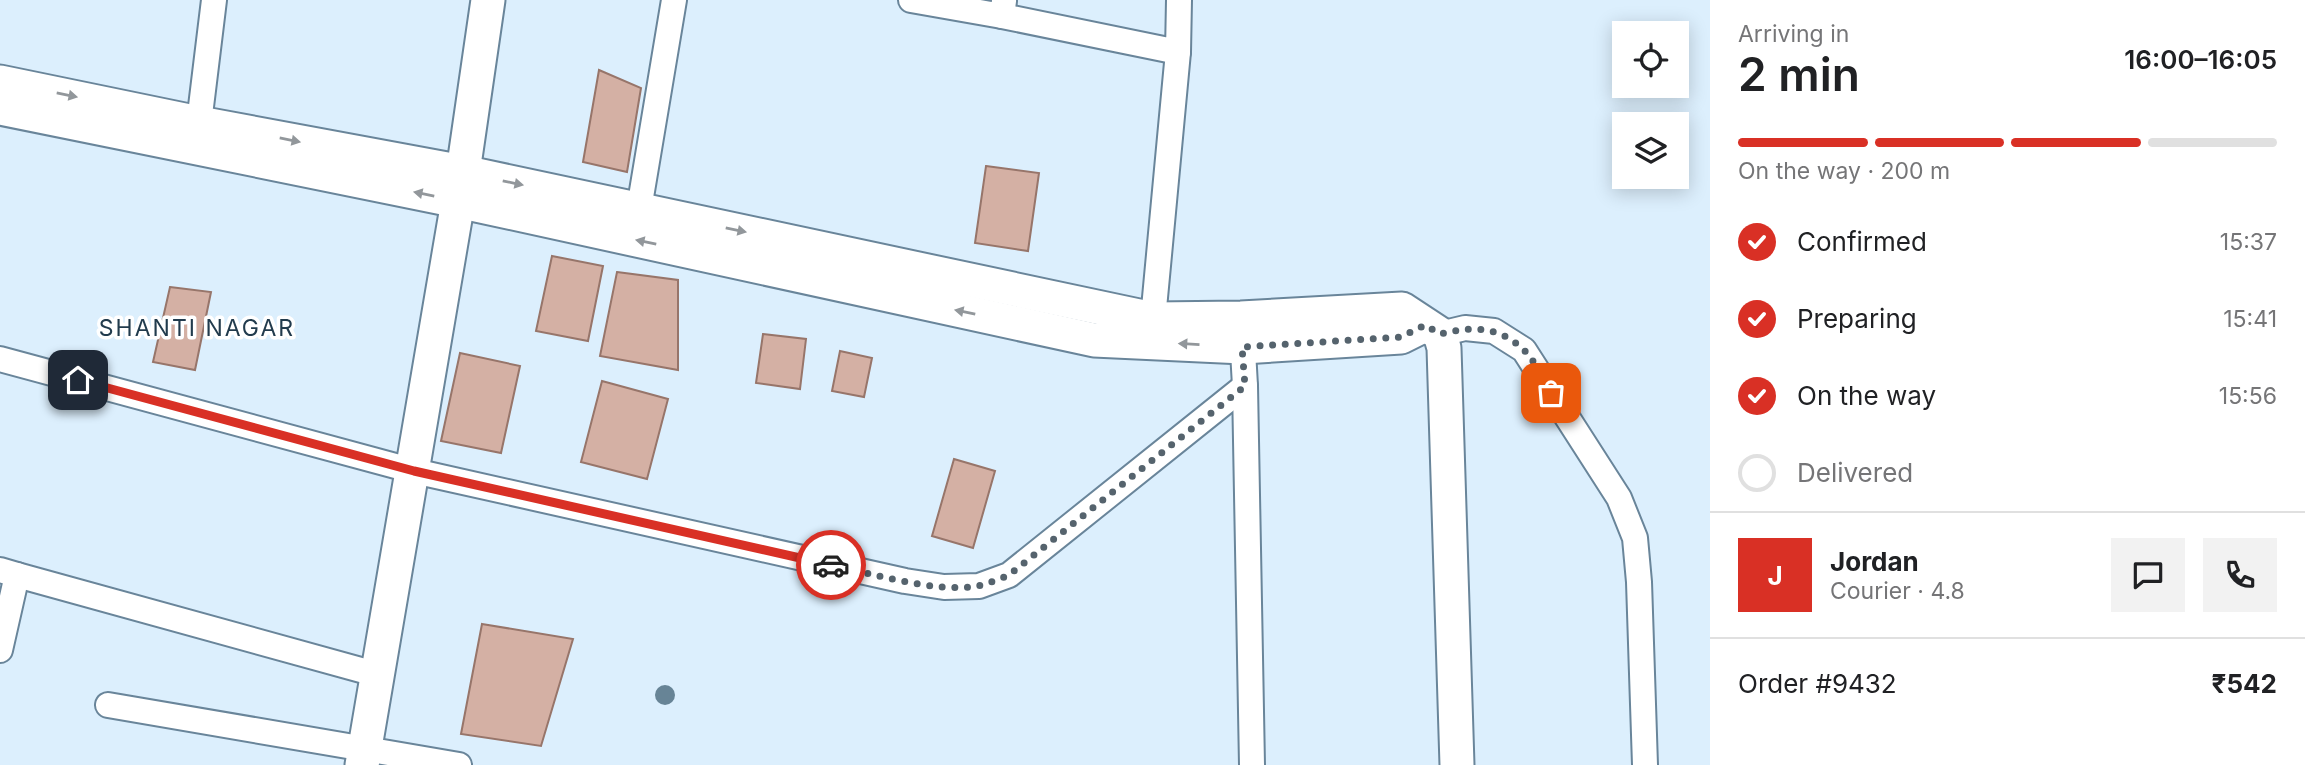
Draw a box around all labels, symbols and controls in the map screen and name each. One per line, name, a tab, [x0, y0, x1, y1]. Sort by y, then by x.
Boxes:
text: Arriving in	[1738, 20, 1849, 48]
map controls	[1612, 21, 1689, 189]
button: locate	[1612, 21, 1689, 98]
text: 16:00–16:05	[2124, 44, 2277, 75]
text: 2 min	[1738, 46, 1860, 102]
one-way arrow	[56, 89, 78, 100]
button: layers	[1612, 112, 1689, 189]
one-way arrow	[279, 134, 301, 145]
text: On the way · 200 m	[1738, 157, 1950, 185]
one-way arrow	[502, 177, 524, 188]
one-way arrow	[413, 189, 435, 200]
icon: check	[1738, 223, 1776, 261]
one-way arrow	[725, 224, 747, 235]
text: Confirmed	[1797, 226, 1927, 257]
text: 15:37	[2220, 228, 2277, 256]
one-way arrow	[635, 237, 657, 248]
icon: check	[1738, 300, 1776, 338]
text: Preparing	[1797, 303, 1917, 334]
text: 15:41	[2223, 305, 2277, 333]
one-way arrow	[953, 306, 975, 317]
district label: SHANTI NAGAR	[99, 314, 295, 342]
one-way arrow	[1178, 339, 1200, 350]
pin	[48, 350, 108, 410]
icon: home	[59, 361, 97, 399]
pin	[1521, 363, 1581, 423]
icon: bag	[1532, 374, 1570, 412]
icon: check	[1738, 377, 1776, 415]
text: On the way	[1797, 380, 1936, 411]
text: 15:56	[2219, 382, 2277, 410]
text: Delivered	[1797, 457, 1913, 488]
courier	[796, 530, 866, 600]
button: chat	[2111, 538, 2185, 612]
button: phone	[2203, 538, 2277, 612]
icon: car	[812, 546, 850, 584]
text: Jordan	[1830, 546, 1919, 577]
text: J	[1767, 560, 1783, 591]
text: Courier · 4.8	[1830, 577, 1965, 605]
text: Order #9432	[1738, 668, 1897, 699]
text: ₹542	[2212, 668, 2277, 699]

